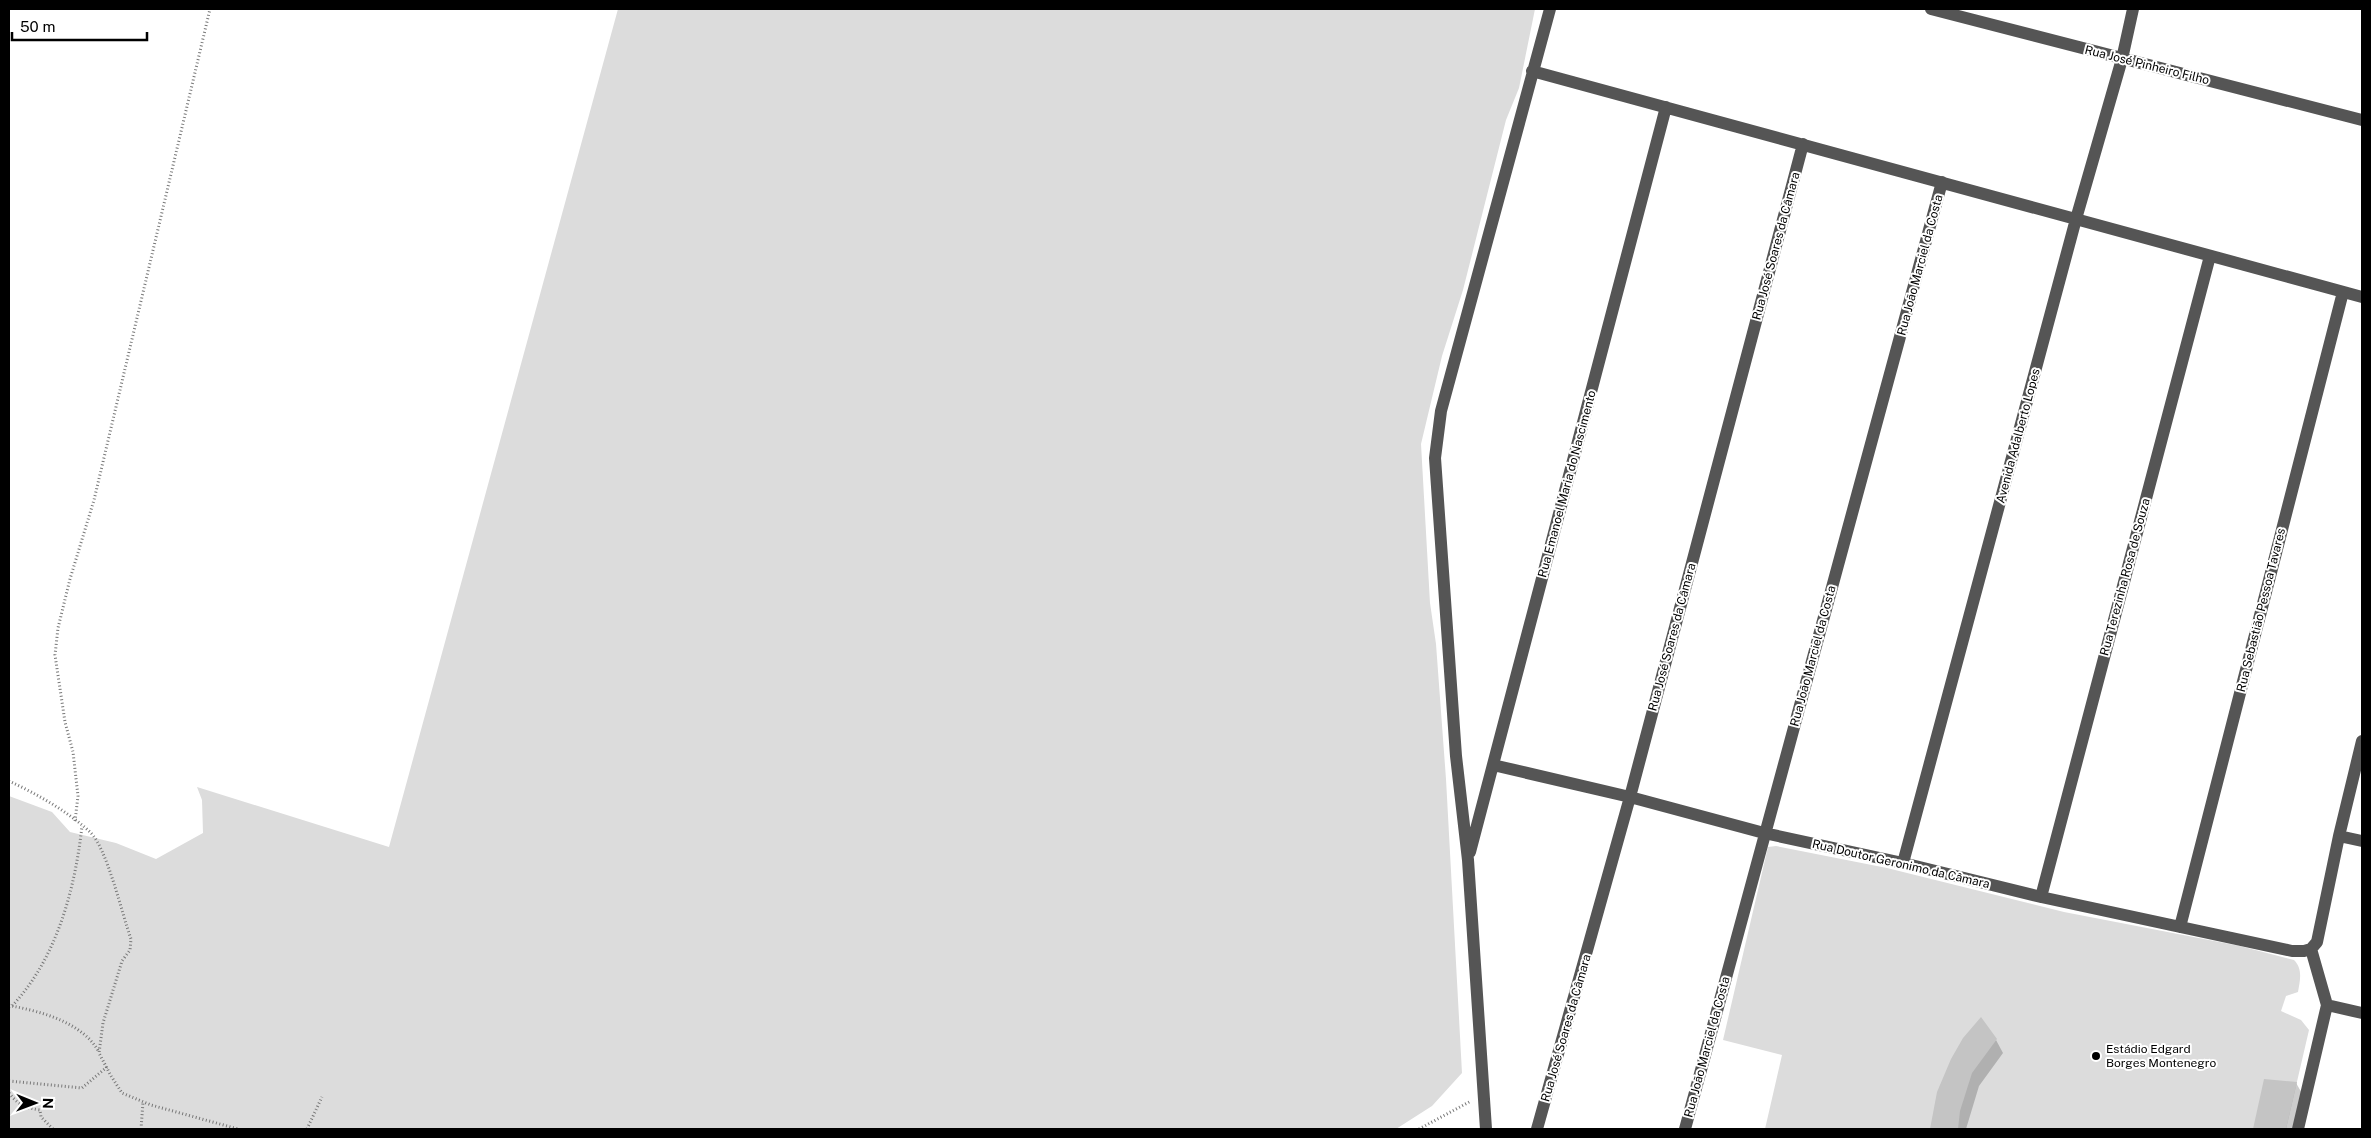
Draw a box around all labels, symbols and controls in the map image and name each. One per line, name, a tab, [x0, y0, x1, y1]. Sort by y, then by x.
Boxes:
scale bar	[12, 10, 148, 42]
text: 50 m	[20, 18, 55, 35]
street label: Rua José Pinheiro Filho	[2083, 43, 2211, 87]
street label: Rua José Soares da Câmara	[1749, 170, 1803, 322]
street label: Rua João Marciel da Costa	[1894, 193, 1946, 337]
street label: Avenida Adalberto Lopes	[1993, 367, 2043, 505]
street label: Rua Emanoel Maria do Nascimento	[1535, 389, 1599, 579]
street label: Rua Terezinha Rosa de Souza	[2097, 497, 2153, 657]
street label: Rua Sebastião Pessoa Tavares	[2234, 527, 2288, 693]
street label: Rua José Soares da Câmara	[1645, 561, 1699, 713]
street label: Rua João Marciel da Costa	[1787, 584, 1839, 728]
street label: Rua Doutor Geronimo da Câmara	[1811, 837, 1991, 891]
street label: Rua José Soares da Câmara	[1538, 953, 1594, 1103]
street label: Rua João Marciel da Costa	[1681, 975, 1733, 1119]
place label: Estádio Edgard Borges Montenegro	[2106, 1042, 2216, 1070]
marker: Estádio Edgard Borges Montenegro	[2090, 1050, 2102, 1062]
north arrow	[10, 1078, 60, 1128]
text: N	[40, 1098, 56, 1109]

